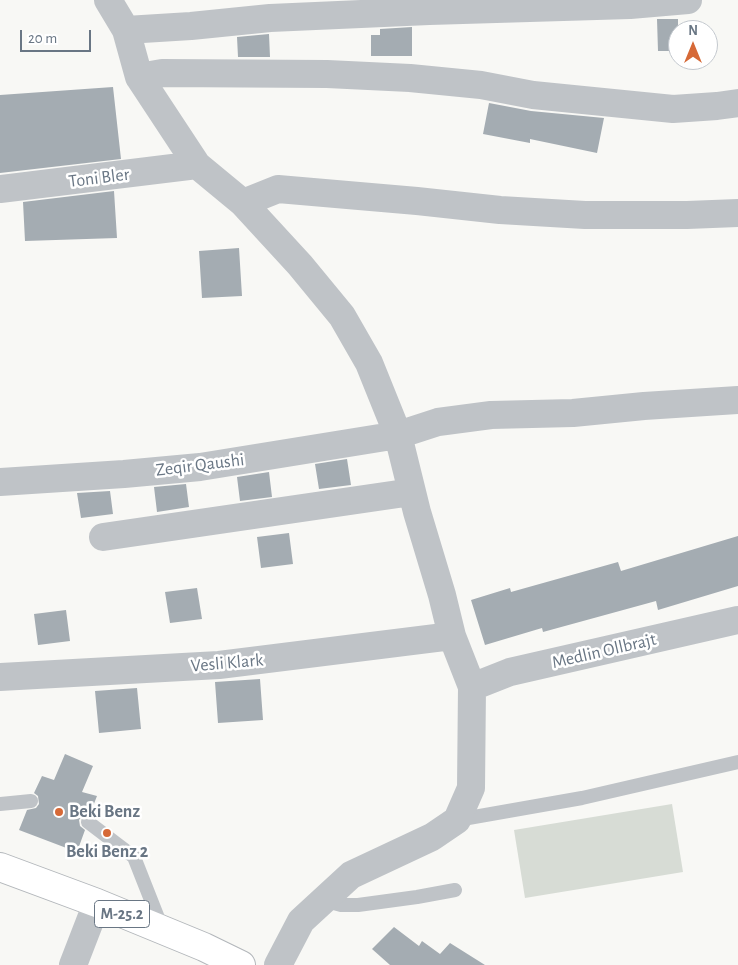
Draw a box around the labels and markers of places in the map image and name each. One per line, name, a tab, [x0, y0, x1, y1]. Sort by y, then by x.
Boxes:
place label: Beki Benz	[69, 801, 140, 823]
marker: Beki Benz	[53, 806, 65, 818]
marker: Beki Benz 2	[101, 827, 113, 839]
place label: Beki Benz 2	[66, 841, 148, 863]

